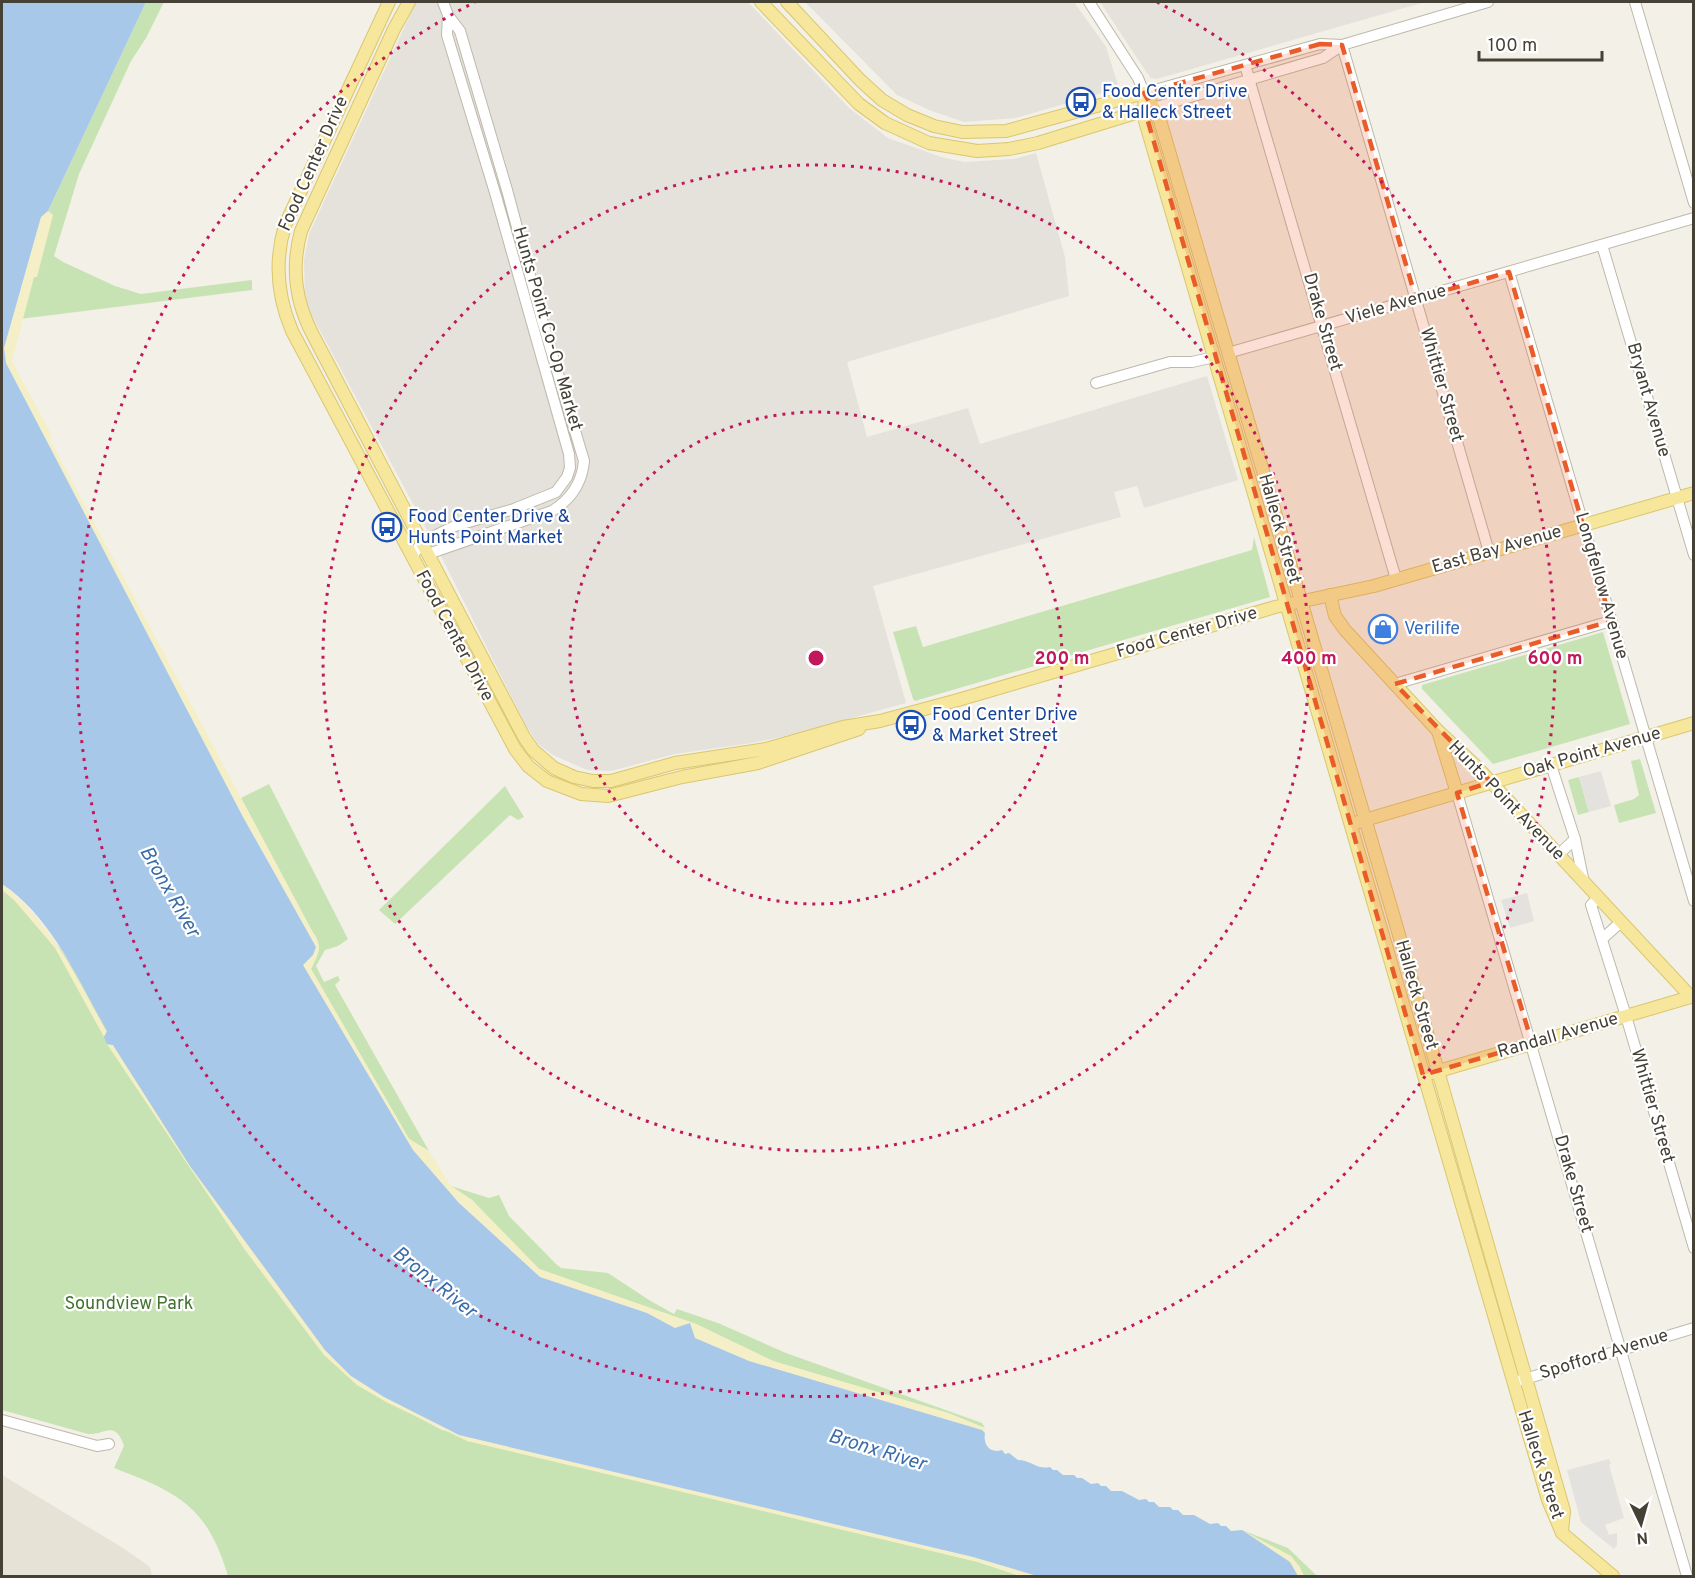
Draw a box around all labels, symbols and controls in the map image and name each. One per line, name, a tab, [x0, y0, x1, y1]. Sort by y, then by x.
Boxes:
scale bar	[1479, 24, 1602, 62]
text: 100 m	[1488, 35, 1537, 58]
place label: Food Center Drive & Halleck Street	[1102, 81, 1248, 125]
bus stop icon: Food Center Drive & Halleck Street	[1065, 86, 1097, 118]
street label: Food Center Drive	[274, 93, 354, 235]
street label: Hunts Point Co-Op Market	[507, 224, 587, 434]
street label: Drake Street	[1297, 270, 1347, 374]
street label: Viele Avenue	[1343, 280, 1449, 330]
street label: Whittier Street	[1414, 325, 1468, 445]
street label: Bryant Avenue	[1621, 340, 1675, 460]
street label: Halleck Street	[1252, 471, 1306, 587]
place label: Food Center Drive & Hunts Point Market	[408, 506, 570, 550]
street label: Longfellow Avenue	[1569, 510, 1633, 662]
bus stop icon: Food Center Drive & Hunts Point Market	[371, 511, 403, 543]
street label: East Bay Avenue	[1429, 520, 1565, 580]
street label: Food Center Drive	[410, 566, 498, 706]
street label: Food Center Drive	[1114, 602, 1260, 664]
shop icon: Verilife	[1367, 613, 1399, 645]
place label: Verilife	[1404, 618, 1460, 641]
centre of rings	[806, 648, 826, 668]
text: 200 m	[1034, 648, 1090, 671]
text: 400 m	[1281, 648, 1337, 671]
text: 600 m	[1527, 648, 1583, 671]
place label: Food Center Drive & Market Street	[932, 704, 1078, 748]
bus stop icon: Food Center Drive & Market Street	[895, 709, 927, 741]
street label: Oak Point Avenue	[1520, 722, 1664, 784]
street label: Hunts Point Avenue	[1443, 736, 1569, 866]
water label: Bronx River	[132, 842, 206, 943]
street label: Halleck Street	[1389, 937, 1443, 1053]
street label: Randall Avenue	[1495, 1008, 1621, 1064]
street label: Whittier Street	[1625, 1046, 1679, 1166]
street label: Drake Street	[1548, 1132, 1598, 1236]
water label: Bronx River	[387, 1241, 482, 1326]
park label: Soundview Park	[65, 1293, 193, 1316]
street label: Spofford Avenue	[1537, 1324, 1671, 1386]
street label: Halleck Street	[1512, 1408, 1568, 1522]
water label: Bronx River	[825, 1424, 930, 1479]
north arrow	[1611, 1494, 1671, 1554]
text: N	[1636, 1526, 1649, 1547]

